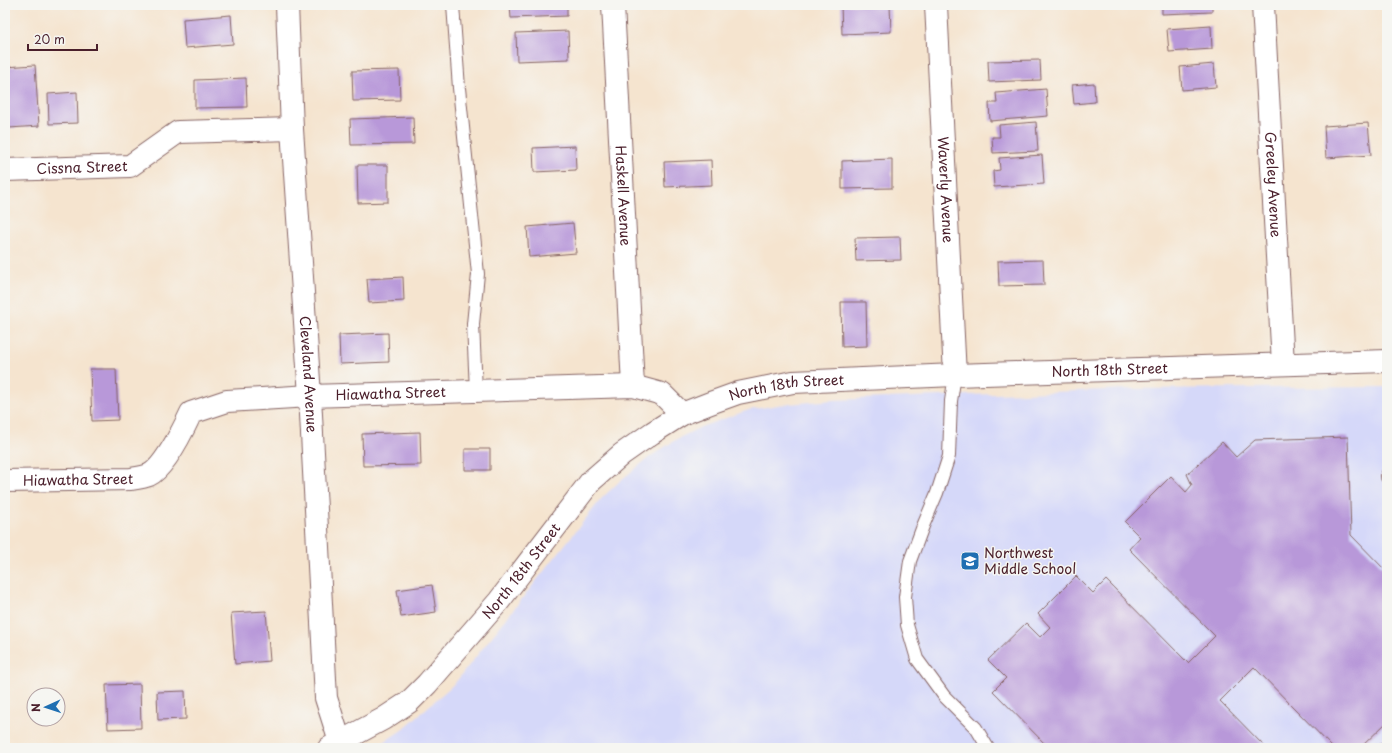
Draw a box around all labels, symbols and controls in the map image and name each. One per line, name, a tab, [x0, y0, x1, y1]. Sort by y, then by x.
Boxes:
scale bar	[28, 26, 97, 52]
text: 20 m	[34, 30, 65, 48]
street label: Greeley Avenue	[1260, 131, 1287, 238]
street label: Waverly Avenue	[933, 136, 959, 244]
street label: Haskell Avenue	[610, 145, 637, 247]
street label: Cissna Street	[36, 155, 128, 179]
street label: Cleveland Avenue	[295, 315, 323, 434]
street label: North 18th Street	[1051, 357, 1169, 382]
street label: North 18th Street	[726, 369, 845, 406]
street label: Hiawatha Street	[335, 381, 446, 405]
street label: Hiawatha Street	[23, 468, 133, 491]
street label: North 18th Street	[477, 518, 565, 623]
place label: Northwest Middle School	[984, 542, 1076, 579]
school or university icon: Northwest Middle School	[959, 550, 981, 572]
north arrow	[26, 687, 66, 727]
text: N	[27, 702, 44, 712]

